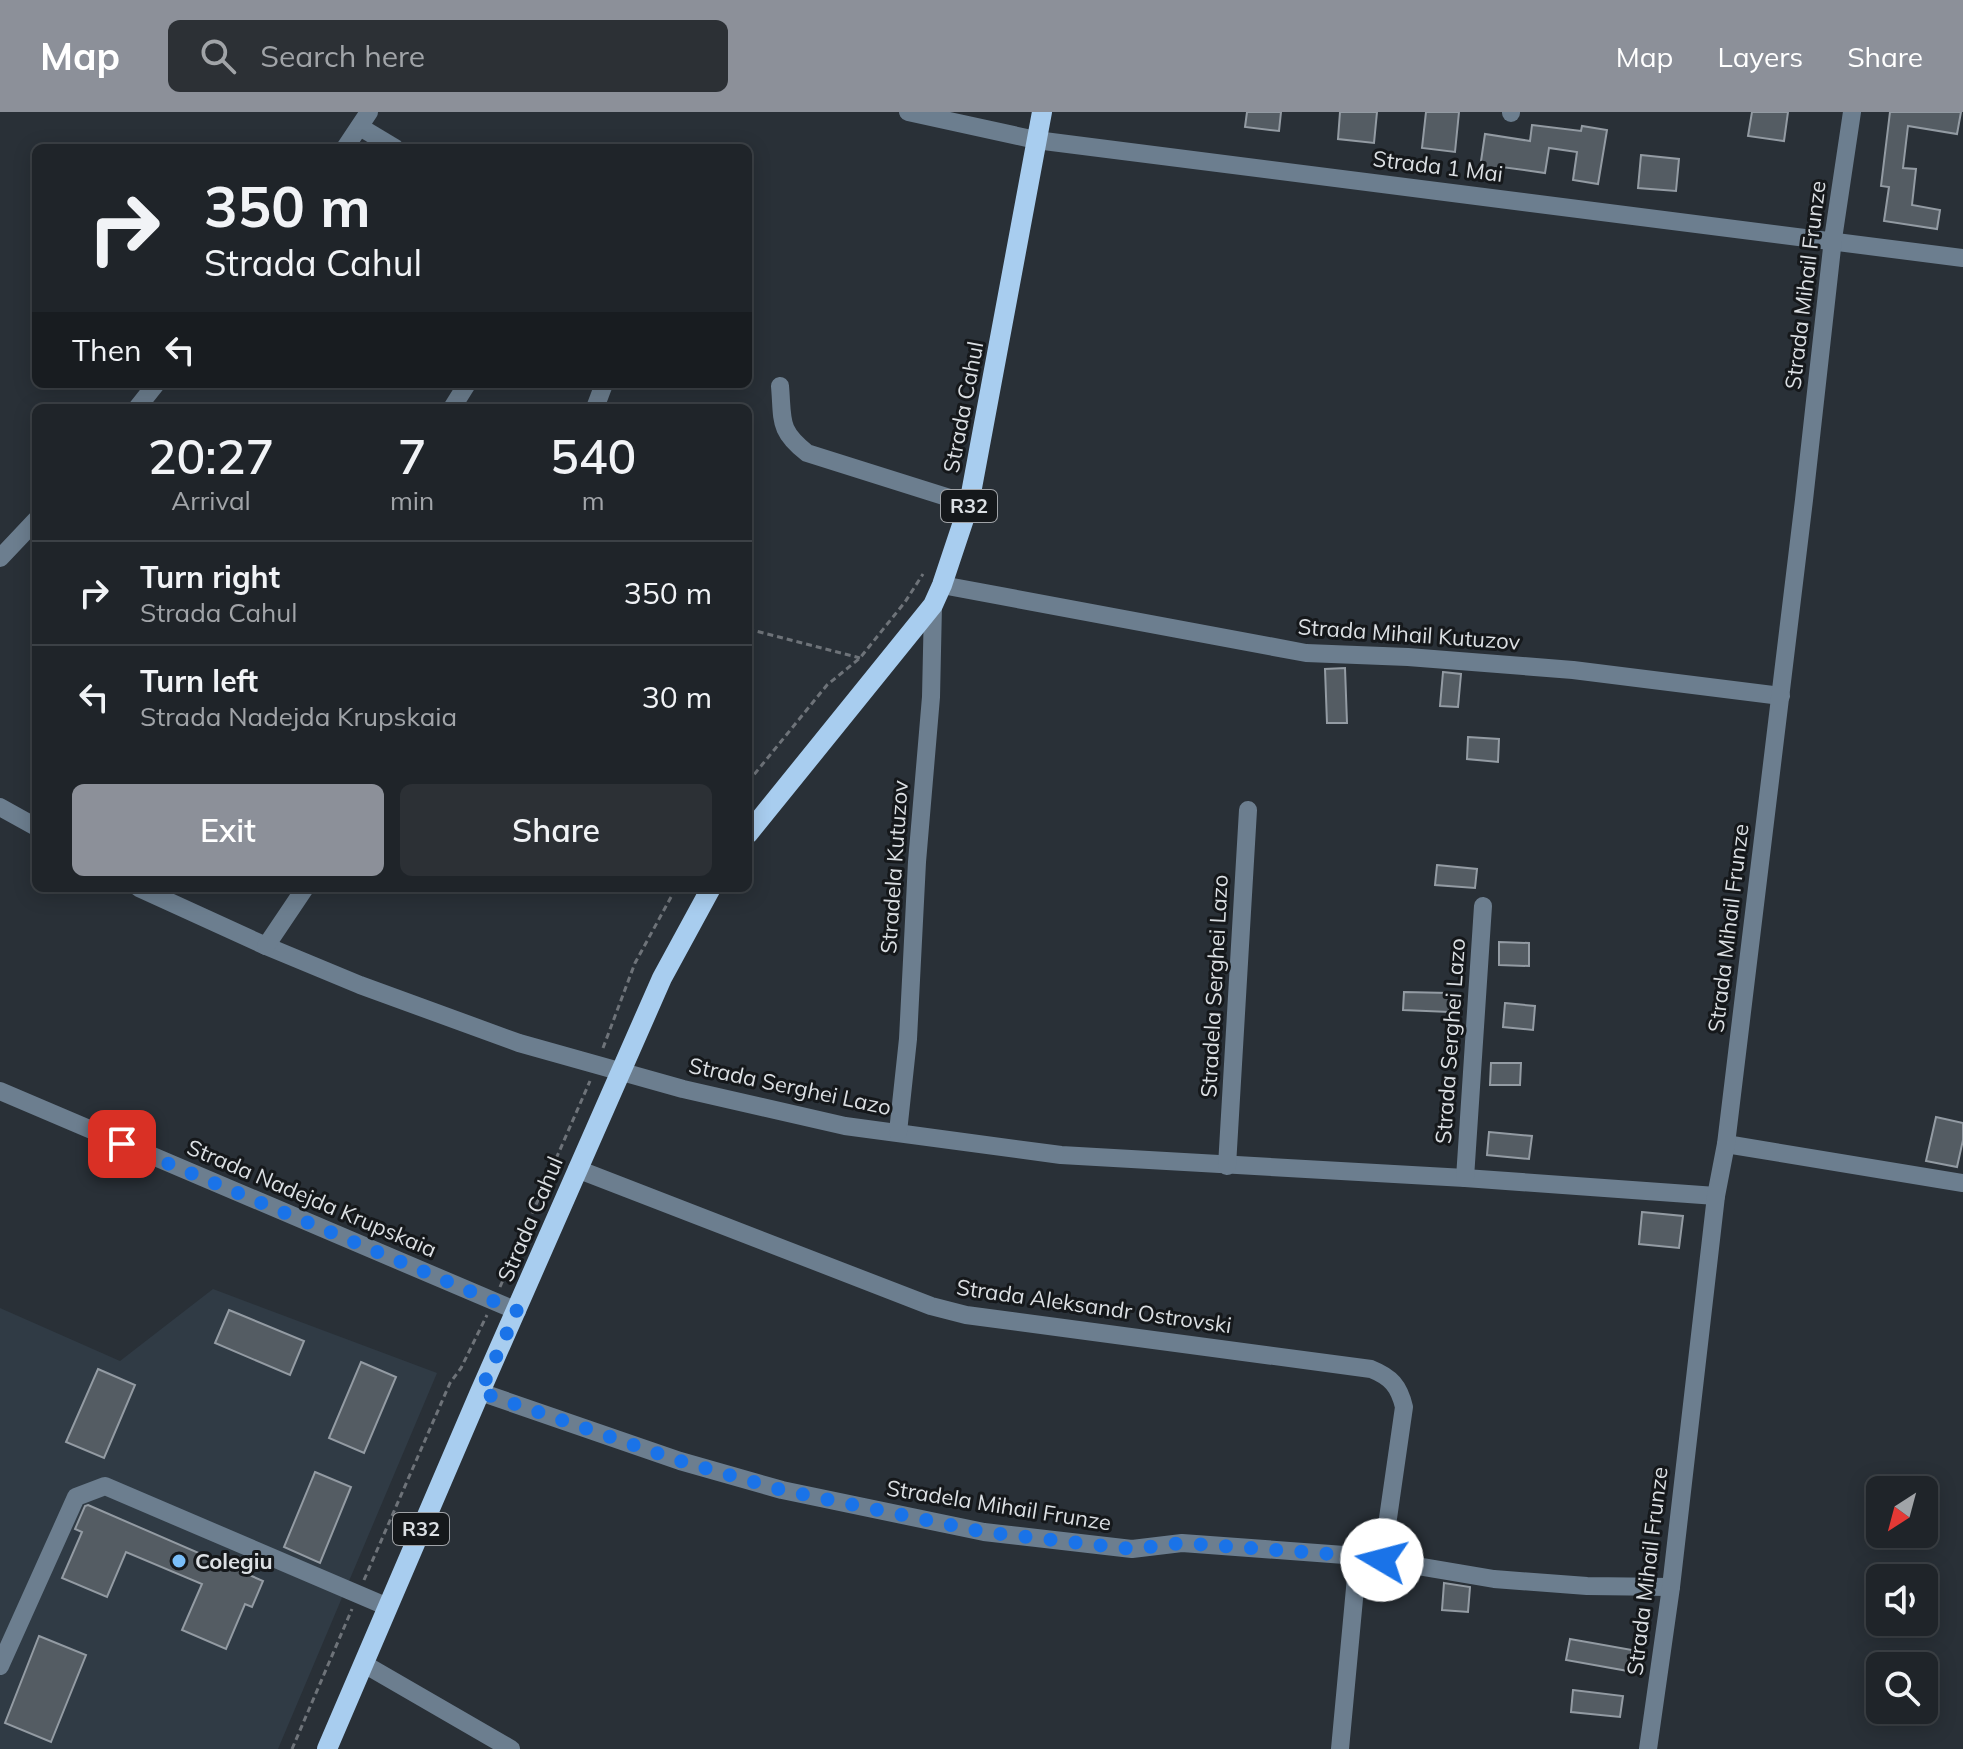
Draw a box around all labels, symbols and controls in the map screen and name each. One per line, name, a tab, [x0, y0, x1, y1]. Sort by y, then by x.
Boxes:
search box	[168, 20, 728, 92]
text: Map	[40, 32, 120, 80]
icon: search	[196, 34, 240, 78]
text: Search here	[260, 37, 425, 75]
text: Map	[1616, 39, 1673, 74]
text: Layers	[1717, 39, 1803, 74]
text: Share	[1847, 39, 1923, 74]
street label: Strada 1 Mai	[1371, 144, 1505, 188]
text: 350 m	[204, 171, 371, 241]
icon: right	[72, 176, 176, 280]
street label: Strada Mihail Frunze	[1778, 179, 1832, 391]
text: Strada Cahul	[204, 240, 422, 285]
icon: left	[158, 328, 202, 372]
text: Then	[72, 331, 142, 369]
street label: Strada Cahul	[937, 339, 989, 475]
text: 20:27	[148, 426, 274, 486]
text: 7	[398, 426, 426, 486]
text: 540	[550, 426, 636, 486]
text: Arrival	[171, 484, 251, 517]
text: min	[390, 484, 434, 517]
text: m	[582, 484, 605, 517]
road number: R32	[941, 490, 997, 522]
text: Turn right	[140, 558, 280, 596]
icon: right	[72, 571, 116, 615]
text: 350 m	[624, 574, 712, 612]
text: Strada Cahul	[140, 596, 298, 629]
street label: Strada Mihail Kutuzov	[1297, 612, 1522, 656]
text: Turn left	[140, 662, 258, 700]
icon: left	[72, 675, 116, 719]
text: 30 m	[642, 678, 712, 716]
text: Strada Nadejda Krupskaia	[140, 700, 457, 733]
street label: Stradela Kutuzov	[874, 779, 914, 955]
button: Exit	[72, 784, 384, 876]
button: Share	[400, 784, 712, 876]
street label: Strada Mihail Frunze	[1701, 822, 1755, 1034]
street label: Stradela Serghei Lazo	[1194, 874, 1234, 1098]
street label: Strada Serghei Lazo	[1429, 937, 1471, 1145]
street label: Strada Serghei Lazo	[686, 1051, 894, 1121]
pin	[88, 1110, 156, 1178]
icon: arrive	[100, 1122, 144, 1166]
street label: Strada Nadejda Krupskaia	[183, 1133, 441, 1263]
street label: Strada Cahul	[491, 1152, 569, 1286]
street label: Strada Aleksandr Ostrovski	[955, 1273, 1233, 1339]
street label: Strada Mihail Frunze	[1620, 1465, 1674, 1677]
street label: Stradela Mihail Frunze	[885, 1473, 1113, 1537]
north arrow	[1866, 1476, 1938, 1548]
map controls	[1866, 1476, 1938, 1724]
road number: R32	[393, 1513, 449, 1545]
position arrow	[1340, 1518, 1424, 1602]
place label: Colegiu	[195, 1547, 273, 1575]
marker: Colegiu	[170, 1552, 188, 1570]
button: sound	[1866, 1564, 1938, 1636]
button: search	[1866, 1652, 1938, 1724]

